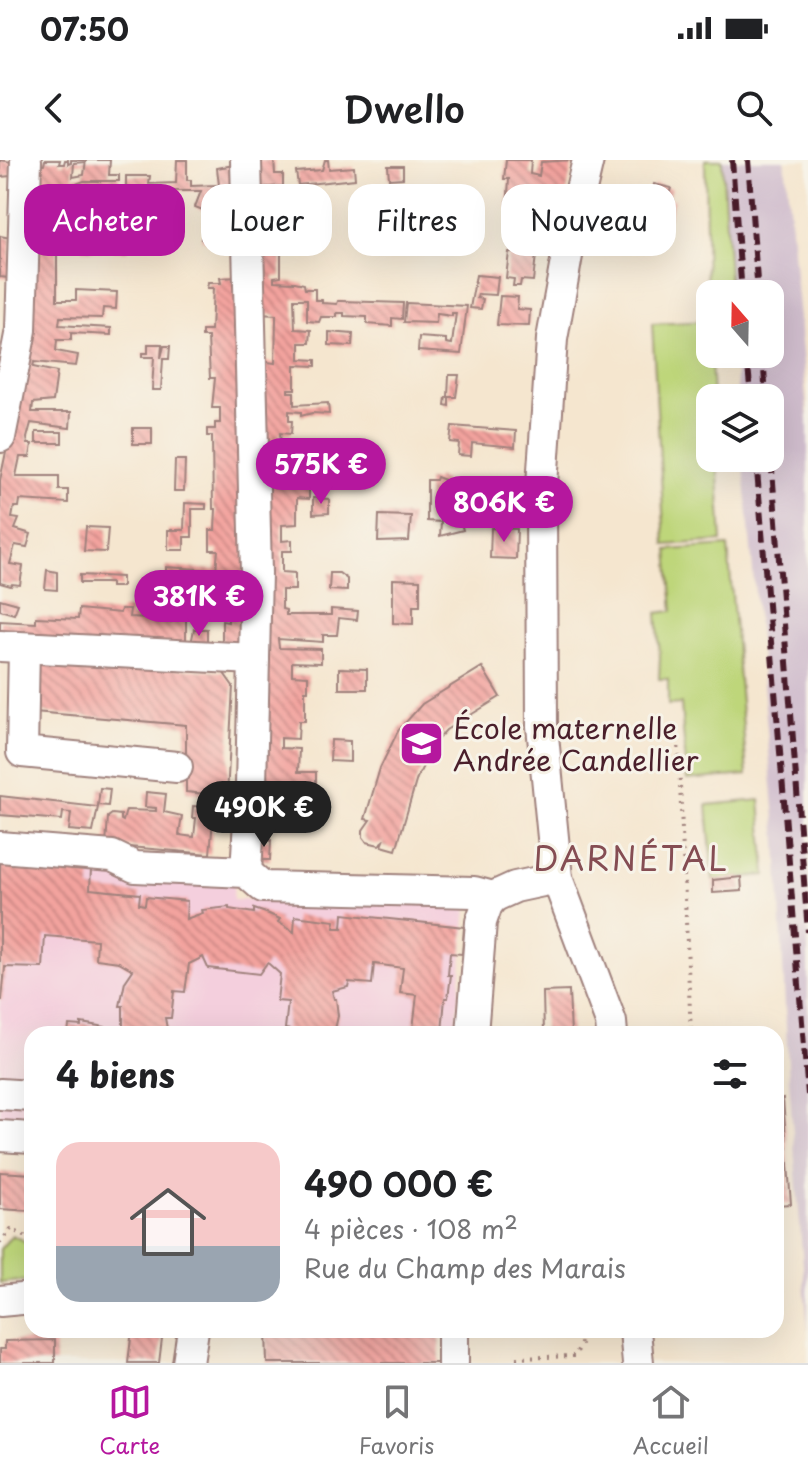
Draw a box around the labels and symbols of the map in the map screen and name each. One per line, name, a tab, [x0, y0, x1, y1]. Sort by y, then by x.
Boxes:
north arrow	[696, 280, 784, 368]
pin: 575K €	[256, 438, 386, 506]
pin: 806K €	[439, 476, 569, 544]
pin: 381K €	[134, 570, 264, 638]
place label: École maternelle Andrée Candellier	[453, 706, 699, 781]
school or university icon: École maternelle Andrée Candellier	[398, 719, 446, 767]
pin: 490K €	[199, 781, 329, 849]
district label: DARNÉTAL	[533, 834, 729, 882]

